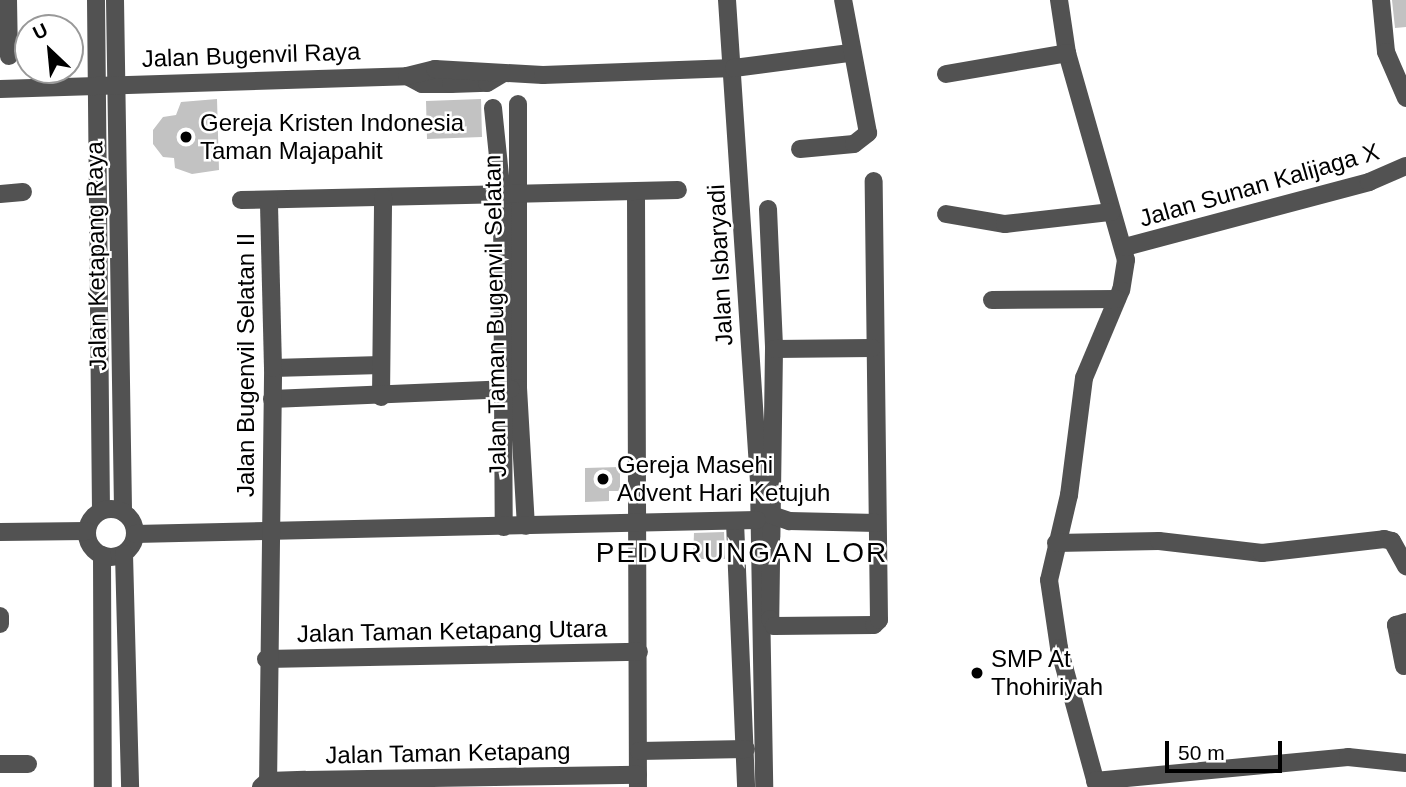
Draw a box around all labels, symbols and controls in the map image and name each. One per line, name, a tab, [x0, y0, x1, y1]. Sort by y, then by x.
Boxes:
north arrow	[14, 14, 84, 84]
text: U	[30, 19, 51, 44]
street label: Jalan Bugenvil Raya	[141, 37, 361, 73]
place label: Gereja Kristen Indonesia Taman Majapahit	[200, 109, 464, 165]
marker: Gereja Kristen Indonesia Taman Majapahit	[178, 129, 194, 145]
street label: Jalan Sunan Kalijaga X	[1136, 137, 1382, 233]
street label: Jalan Ketapang Raya	[80, 141, 112, 371]
street label: Jalan Taman Bugenvil Selatan	[478, 154, 512, 478]
street label: Jalan Isbaryadi	[701, 184, 739, 346]
street label: Jalan Bugenvil Selatan II	[232, 233, 260, 497]
place label: Gereja Masehi Advent Hari Ketujuh	[617, 451, 830, 507]
marker: Gereja Masehi Advent Hari Ketujuh	[595, 471, 611, 487]
district label: PEDURUNGAN LOR	[598, 536, 886, 570]
street label: Jalan Taman Ketapang Utara	[296, 614, 608, 648]
place label: SMP At Thohiriyah	[991, 645, 1103, 701]
marker: SMP At Thohiriyah	[969, 665, 985, 681]
scale bar	[1168, 728, 1285, 772]
street label: Jalan Taman Ketapang	[325, 736, 571, 770]
text: 50 m	[1178, 741, 1225, 764]

